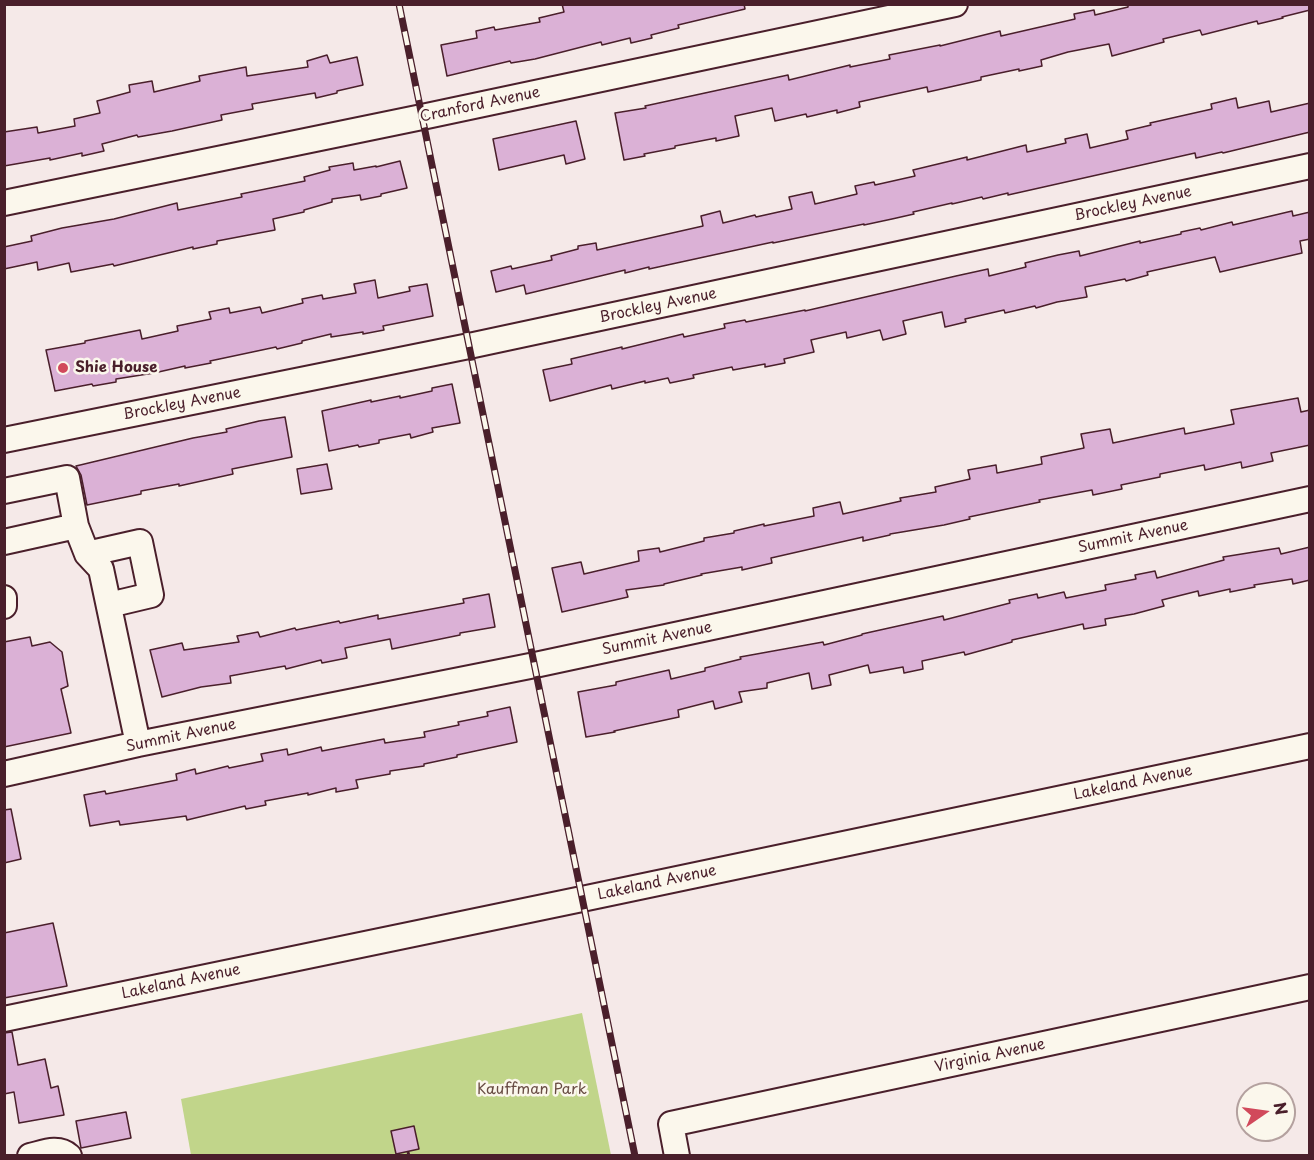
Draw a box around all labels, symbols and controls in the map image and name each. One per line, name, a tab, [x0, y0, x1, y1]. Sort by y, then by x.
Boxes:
street label: Cranford Avenue	[418, 83, 542, 127]
street label: Brockley Avenue	[1073, 183, 1193, 225]
street label: Brockley Avenue	[598, 285, 718, 327]
place label: Shie House	[75, 359, 157, 377]
marker: Shie House	[56, 361, 70, 375]
street label: Brockley Avenue	[122, 384, 242, 424]
street label: Summit Avenue	[1076, 517, 1190, 557]
street label: Summit Avenue	[600, 619, 714, 659]
street label: Summit Avenue	[124, 716, 238, 756]
street label: Lakeland Avenue	[1072, 762, 1194, 804]
street label: Lakeland Avenue	[596, 862, 718, 904]
street label: Lakeland Avenue	[120, 961, 242, 1003]
street label: Virginia Avenue	[933, 1036, 1047, 1076]
park label: Kauffman Park	[477, 1081, 587, 1099]
north arrow	[1236, 1082, 1296, 1142]
text: N	[1268, 1100, 1295, 1117]

